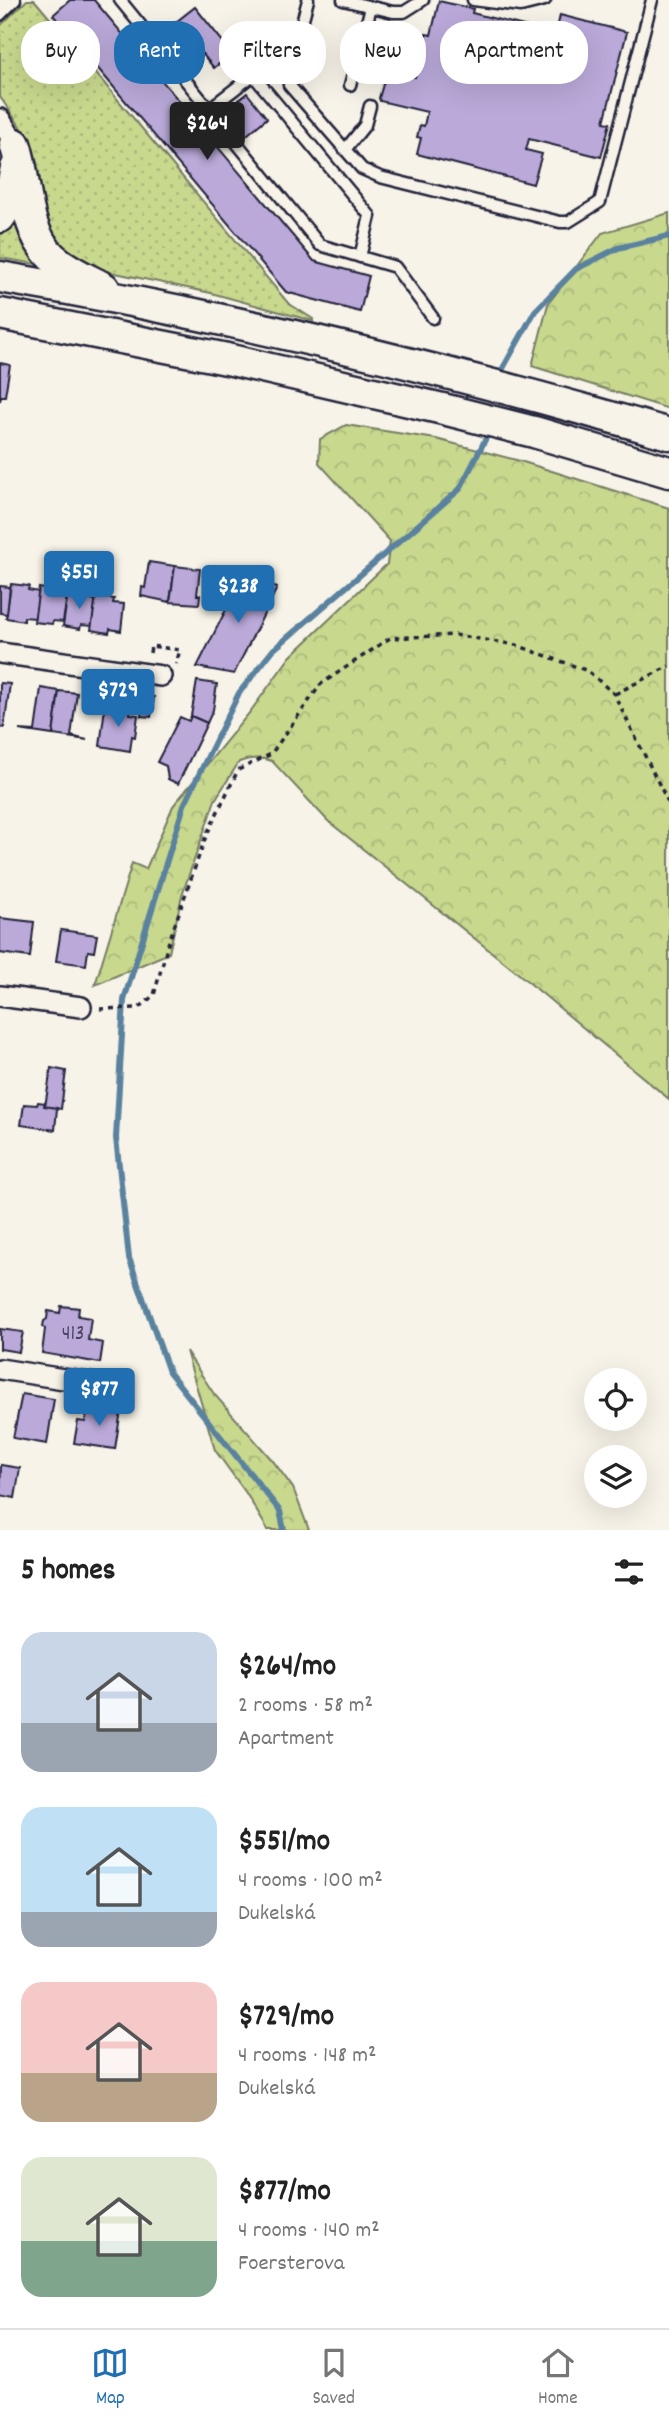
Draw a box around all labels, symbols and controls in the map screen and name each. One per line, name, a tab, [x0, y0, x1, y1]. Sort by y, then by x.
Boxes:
chip: Buy	[21, 21, 100, 84]
chip: Rent	[114, 21, 205, 84]
chip: Filters	[219, 21, 326, 84]
chip: New	[340, 21, 426, 84]
chip: Apartment	[440, 21, 588, 84]
pin: $264	[166, 102, 248, 162]
text: $264	[186, 108, 228, 141]
pin: $551	[38, 552, 120, 611]
text: $551	[60, 557, 98, 590]
pin: $238	[197, 566, 279, 625]
text: $238	[217, 571, 259, 604]
pin: $729	[77, 670, 159, 729]
text: $729	[97, 675, 139, 708]
house number: 413	[62, 1320, 84, 1350]
pin: $877	[58, 1368, 140, 1428]
map controls	[584, 1368, 647, 1508]
button: locate	[584, 1368, 647, 1431]
text: $877	[80, 1374, 118, 1407]
button: layers	[584, 1445, 647, 1508]
text: 5 homes	[21, 1551, 115, 1594]
icon: filters	[610, 1553, 648, 1591]
text: $264/mo	[238, 1647, 336, 1690]
icon: home	[77, 1660, 161, 1744]
text: 2 rooms · 58 m²	[238, 1690, 373, 1723]
text: Apartment	[238, 1723, 334, 1756]
text: $551/mo	[238, 1822, 330, 1865]
icon: home	[77, 1835, 161, 1919]
text: 4 rooms · 100 m²	[238, 1865, 383, 1898]
text: Dukelská	[238, 1898, 315, 1931]
text: $729/mo	[238, 1997, 334, 2040]
icon: home	[77, 2010, 161, 2094]
text: 4 rooms · 148 m²	[238, 2040, 376, 2073]
text: Dukelská	[238, 2073, 315, 2106]
text: $877/mo	[238, 2172, 331, 2215]
icon: home	[77, 2185, 161, 2269]
text: 4 rooms · 140 m²	[238, 2215, 380, 2248]
text: Foersterova	[238, 2248, 345, 2281]
tab: Map	[91, 2344, 129, 2413]
tab: Saved	[312, 2344, 355, 2413]
tab: Home	[538, 2344, 578, 2413]

